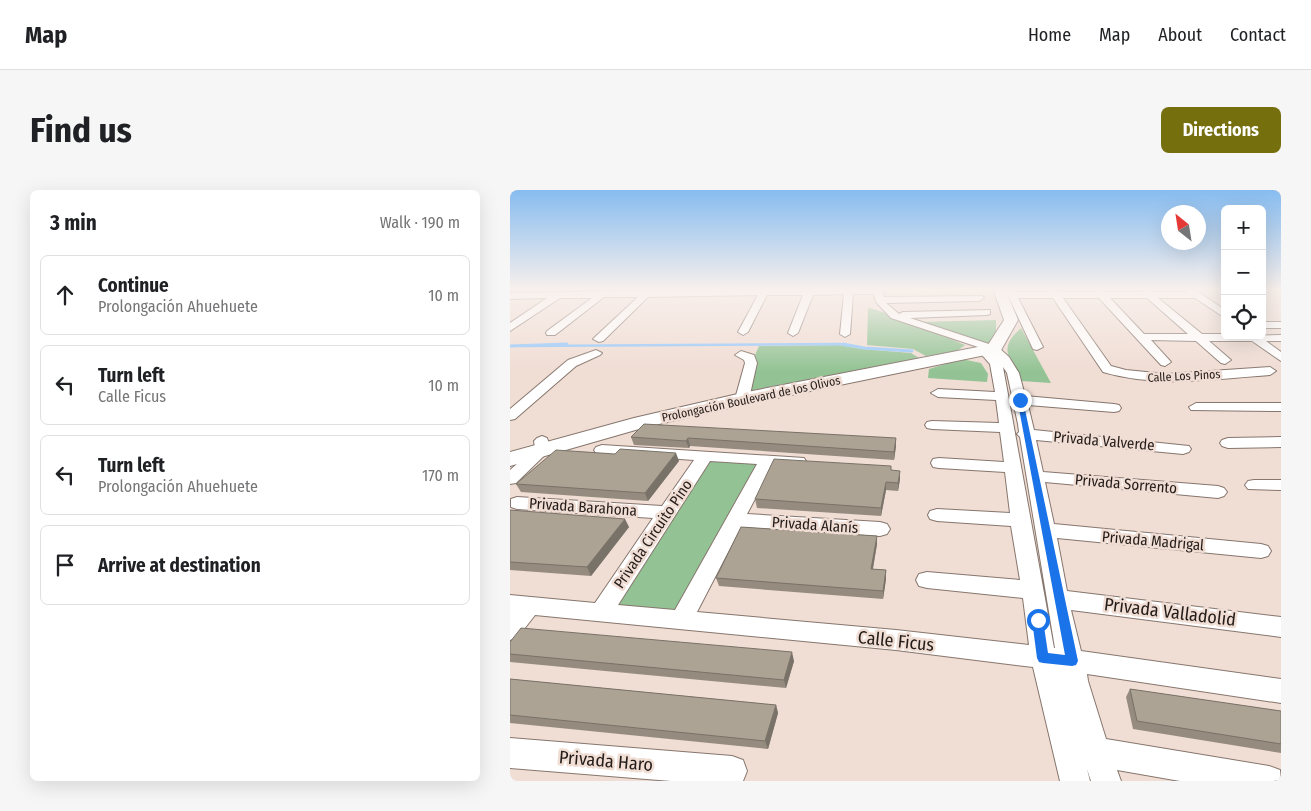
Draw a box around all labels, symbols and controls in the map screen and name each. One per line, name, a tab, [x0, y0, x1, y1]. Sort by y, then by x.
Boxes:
text: Map	[25, 21, 67, 49]
text: Home	[1028, 24, 1071, 46]
text: Map	[1099, 24, 1130, 46]
text: About	[1158, 24, 1202, 46]
text: Contact	[1230, 24, 1286, 46]
button: Directions	[1161, 107, 1281, 153]
text: Find us	[30, 109, 132, 151]
north arrow	[1161, 205, 1206, 250]
map controls	[1221, 205, 1266, 340]
button: +	[1221, 205, 1266, 250]
text: 3 min	[50, 210, 97, 236]
text: Walk · 190 m	[380, 213, 460, 232]
button: −	[1221, 250, 1266, 295]
text: Continue	[98, 274, 169, 297]
icon: ahead	[51, 281, 79, 309]
text: 10 m	[428, 286, 459, 305]
button: locate	[1221, 295, 1266, 340]
text: Prolongación Ahuehuete	[98, 297, 258, 316]
text: Turn left	[98, 364, 165, 387]
street label: Calle Los Pinos	[1147, 367, 1221, 385]
icon: left	[51, 371, 79, 399]
street label: Prolongación Boulevard de los Olivos	[660, 373, 842, 425]
text: 10 m	[428, 376, 459, 395]
text: Calle Ficus	[98, 387, 166, 406]
route end	[1009, 389, 1032, 412]
street label: Privada Valverde	[1053, 428, 1155, 454]
text: Turn left	[98, 454, 165, 477]
icon: left	[51, 461, 79, 489]
text: 170 m	[422, 466, 459, 485]
street label: Privada Sorrento	[1074, 471, 1178, 497]
street label: Privada Circuito Pino	[610, 476, 696, 592]
text: Prolongación Ahuehuete	[98, 477, 258, 496]
street label: Privada Barahona	[528, 494, 638, 520]
street label: Privada Alanís	[771, 513, 859, 537]
street label: Privada Madrigal	[1101, 528, 1205, 554]
icon: arrive	[51, 551, 79, 579]
text: Arrive at destination	[98, 554, 261, 577]
street label: Privada Valladolid	[1103, 593, 1237, 631]
route start	[1027, 609, 1050, 632]
street label: Calle Ficus	[857, 626, 936, 656]
street label: Privada Haro	[558, 746, 654, 776]

